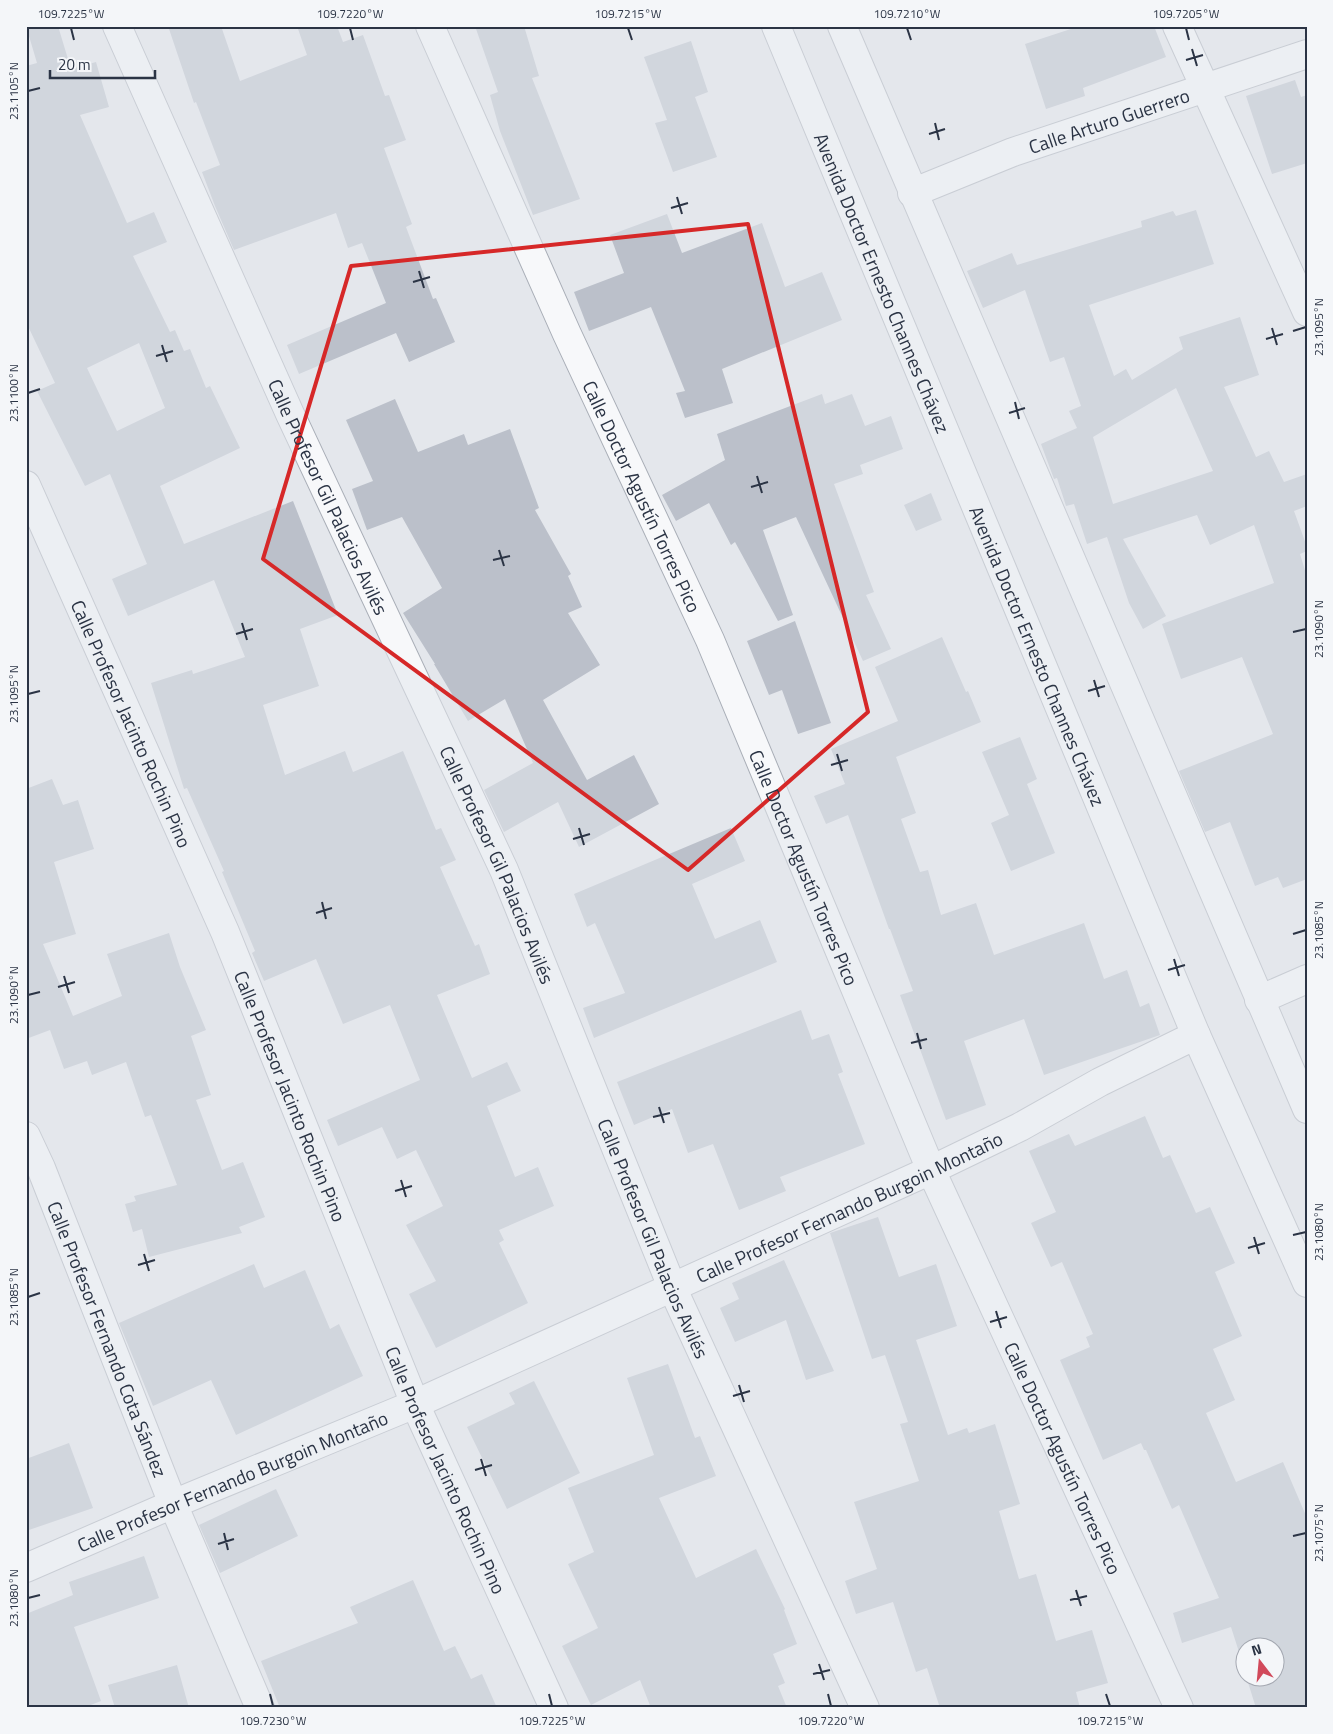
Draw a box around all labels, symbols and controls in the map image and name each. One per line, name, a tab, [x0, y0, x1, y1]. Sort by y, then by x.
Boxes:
text: 109.7225°W	[38, 4, 105, 23]
text: 109.7220°W	[317, 4, 384, 23]
text: 109.7215°W	[595, 4, 662, 23]
text: 109.7210°W	[874, 4, 941, 23]
text: 109.7205°W	[1153, 4, 1220, 23]
scale bar	[50, 48, 155, 80]
text: 20 m	[58, 53, 91, 76]
text: 23.1105°N	[4, 62, 23, 120]
street label: Calle Arturo Guerrero	[1024, 80, 1193, 160]
street label: Avenida Doctor Ernesto Channes Chávez	[807, 128, 958, 437]
text: 23.1095°N	[1309, 298, 1328, 356]
text: 23.1100°N	[4, 364, 23, 422]
street label: Calle Profesor Gil Palacios Avilés	[261, 374, 397, 619]
street label: Calle Doctor Agustín Torres Pico	[576, 375, 709, 617]
street label: Avenida Doctor Ernesto Channes Chávez	[963, 501, 1113, 810]
street label: Calle Profesor Jacinto Rochin Pino	[64, 595, 200, 852]
text: 23.1090°N	[1309, 600, 1328, 658]
text: 23.1095°N	[4, 665, 23, 723]
street label: Calle Profesor Gil Palacios Avilés	[433, 741, 563, 988]
street label: Calle Doctor Agustín Torres Pico	[743, 745, 867, 990]
text: 23.1085°N	[1309, 901, 1328, 959]
text: 23.1090°N	[4, 966, 23, 1024]
street label: Calle Profesor Jacinto Rochin Pino	[227, 966, 355, 1226]
street label: Calle Profesor Gil Palacios Avilés	[591, 1114, 717, 1363]
street label: Calle Profesor Fernando Burgoin Montaño	[691, 1123, 1007, 1289]
street label: Calle Profesor Fernando Cota Sández	[41, 1197, 175, 1481]
text: 23.1080°N	[1309, 1203, 1328, 1261]
text: 23.1085°N	[4, 1268, 23, 1326]
street label: Calle Doctor Agustín Torres Pico	[997, 1337, 1130, 1579]
street label: Calle Profesor Jacinto Rochin Pino	[379, 1342, 514, 1598]
street label: Calle Profesor Fernando Burgoin Montaño	[72, 1402, 392, 1559]
text: 23.1075°N	[1309, 1504, 1328, 1562]
text: 23.1080°N	[4, 1569, 23, 1627]
north arrow	[1236, 1636, 1286, 1686]
text: N	[1249, 1638, 1264, 1660]
text: 109.7230°W	[240, 1711, 307, 1730]
text: 109.7225°W	[519, 1711, 586, 1730]
text: 109.7220°W	[798, 1711, 865, 1730]
text: 109.7215°W	[1077, 1711, 1144, 1730]

